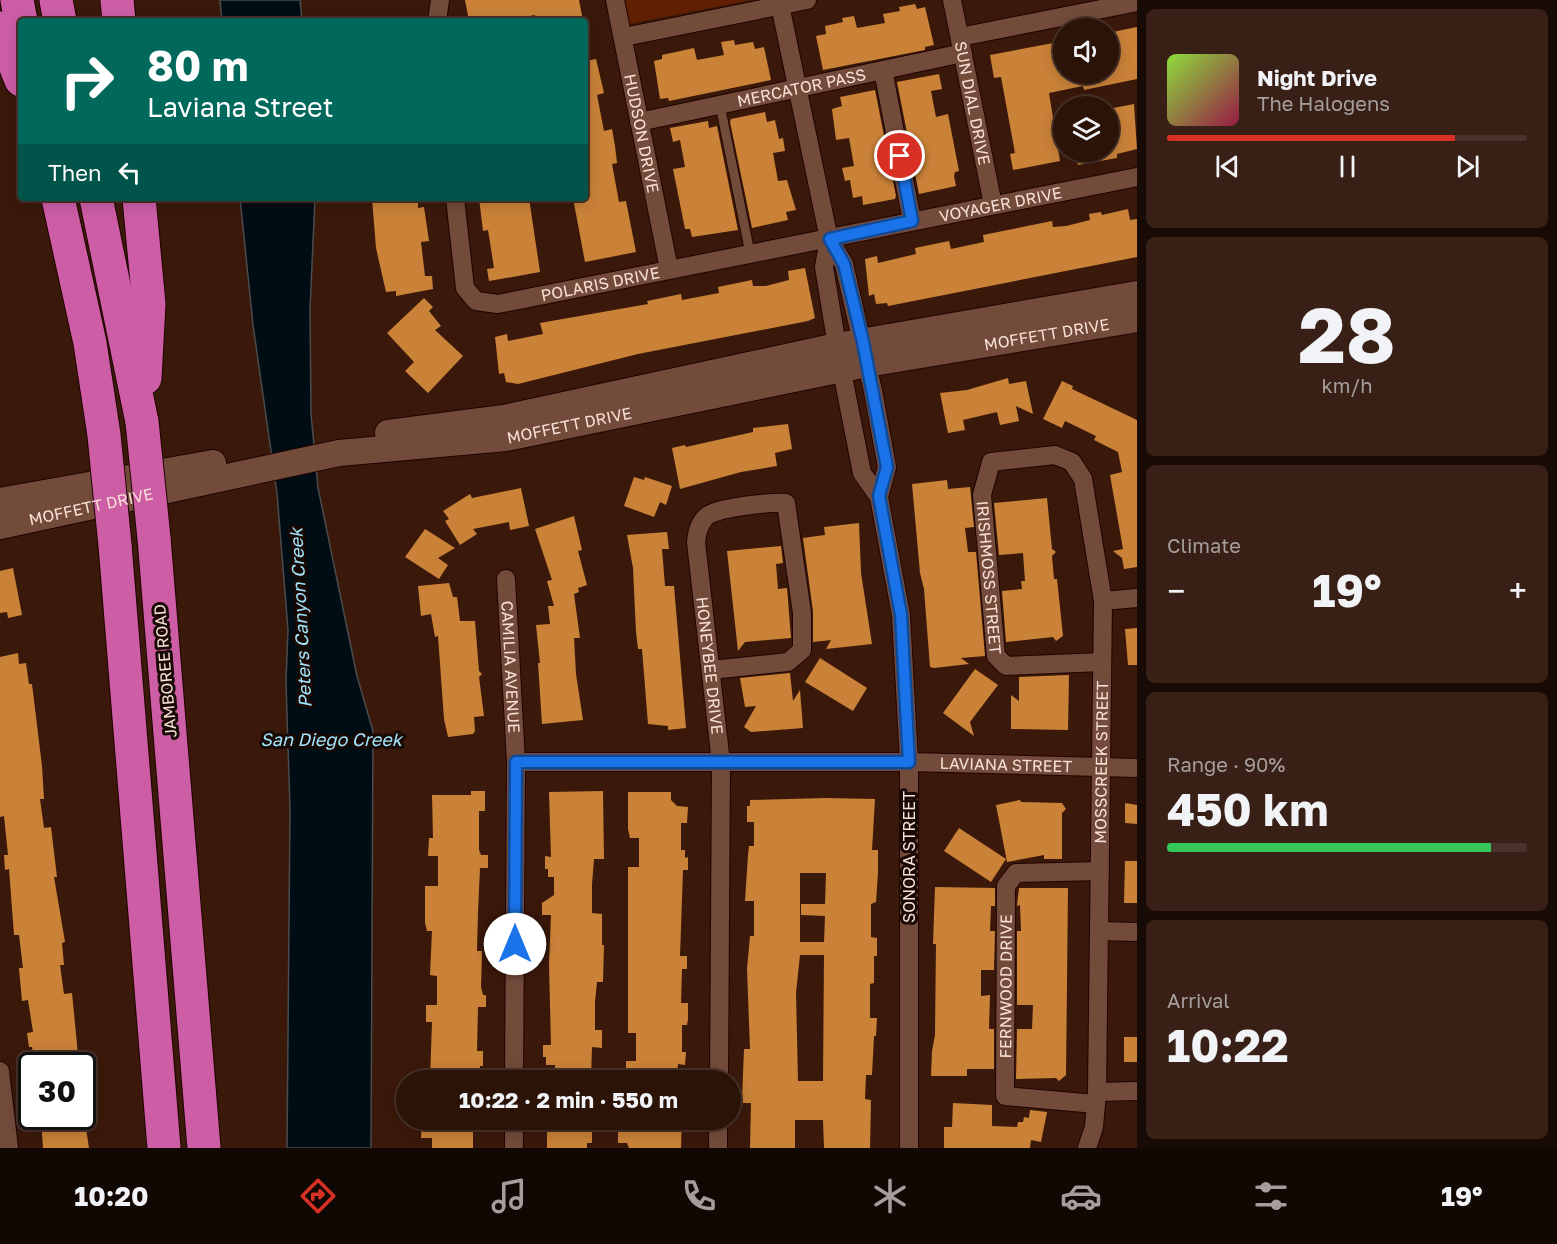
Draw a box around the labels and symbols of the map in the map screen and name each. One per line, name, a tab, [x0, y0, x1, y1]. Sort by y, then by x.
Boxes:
street label: SUN DIAL DRIVE	[950, 39, 995, 167]
street label: MERCATOR PASS	[735, 64, 868, 111]
street label: HUDSON DRIVE	[620, 72, 663, 195]
pin	[874, 130, 925, 181]
street label: VOYAGER DRIVE	[937, 182, 1063, 226]
street label: POLARIS DRIVE	[539, 262, 661, 305]
street label: MOFFETT DRIVE	[982, 314, 1111, 354]
street label: MOFFETT DRIVE	[505, 403, 633, 448]
street label: MOFFETT DRIVE	[27, 483, 155, 530]
street label: IRISHMOSS STREET	[973, 500, 1006, 655]
water label: Peters Canyon Creek	[284, 526, 316, 708]
street label: HONEYBEE DRIVE	[692, 596, 728, 735]
street label: CAMILIA AVENUE	[497, 600, 524, 734]
street label: JAMBOREE ROAD	[149, 603, 181, 739]
street label: MOSSCREEK STREET	[1090, 681, 1112, 844]
water label: San Diego Creek	[260, 728, 404, 750]
street label: LAVIANA STREET	[939, 753, 1073, 776]
street label: SONORA STREET	[899, 791, 919, 923]
position arrow	[483, 912, 547, 976]
street label: FERNWOOD DRIVE	[995, 914, 1016, 1058]
speed limit sign: 30	[18, 1052, 96, 1130]

